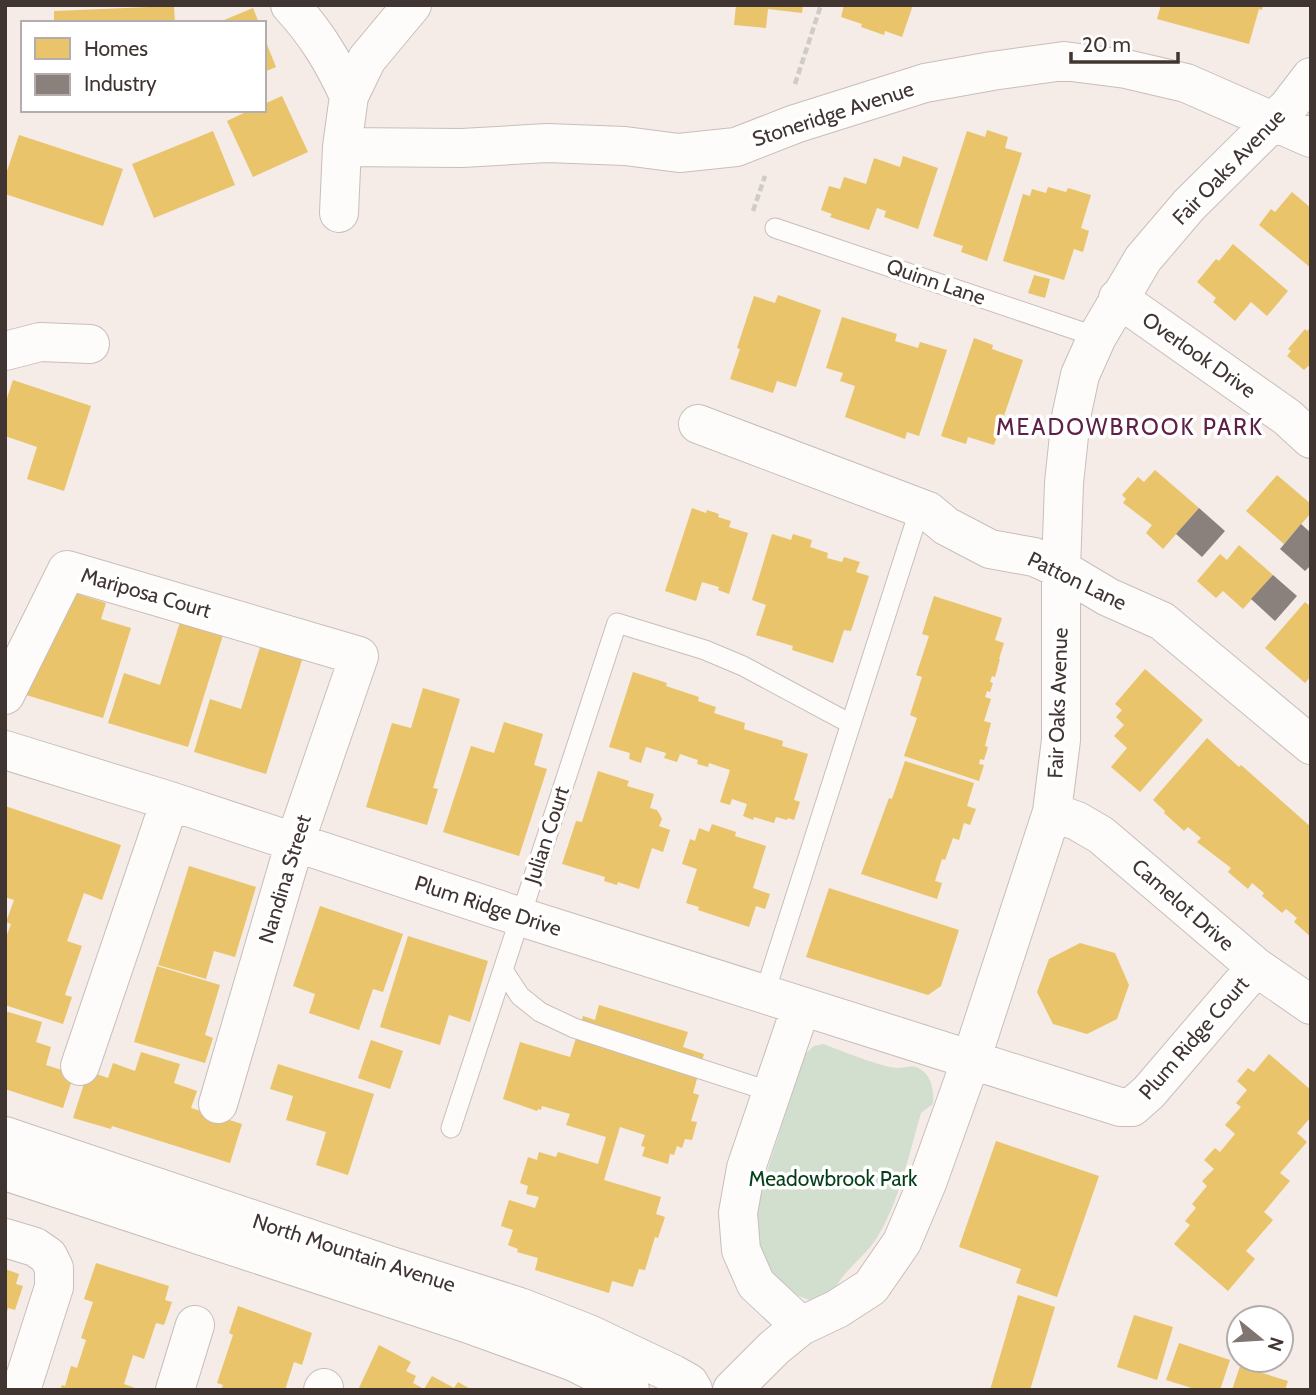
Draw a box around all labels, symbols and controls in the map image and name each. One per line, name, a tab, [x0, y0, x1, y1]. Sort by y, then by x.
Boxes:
legend	[21, 21, 266, 112]
scale bar	[1071, 21, 1178, 65]
text: 20 m	[1082, 32, 1131, 57]
text: Homes	[84, 36, 148, 61]
text: Industry	[84, 71, 157, 96]
street label: Stoneridge Avenue	[749, 76, 917, 151]
street label: Fair Oaks Avenue	[1167, 103, 1290, 230]
street label: Quinn Lane	[883, 253, 989, 310]
street label: Overlook Drive	[1138, 306, 1261, 403]
district label: MEADOWBROOK PARK	[996, 413, 1264, 441]
street label: Patton Lane	[1024, 546, 1131, 615]
street label: Mariposa Court	[78, 562, 214, 623]
street label: Fair Oaks Avenue	[1042, 627, 1073, 779]
street label: Julian Court	[519, 783, 574, 888]
street label: Nandina Street	[253, 812, 316, 946]
street label: Camelot Drive	[1127, 853, 1240, 956]
street label: Plum Ridge Drive	[412, 870, 565, 941]
street label: Plum Ridge Court	[1134, 971, 1254, 1104]
park label: Meadowbrook Park	[748, 1166, 918, 1191]
street label: North Mountain Avenue	[250, 1208, 459, 1297]
north arrow	[1225, 1304, 1295, 1374]
text: N	[1263, 1334, 1289, 1354]

